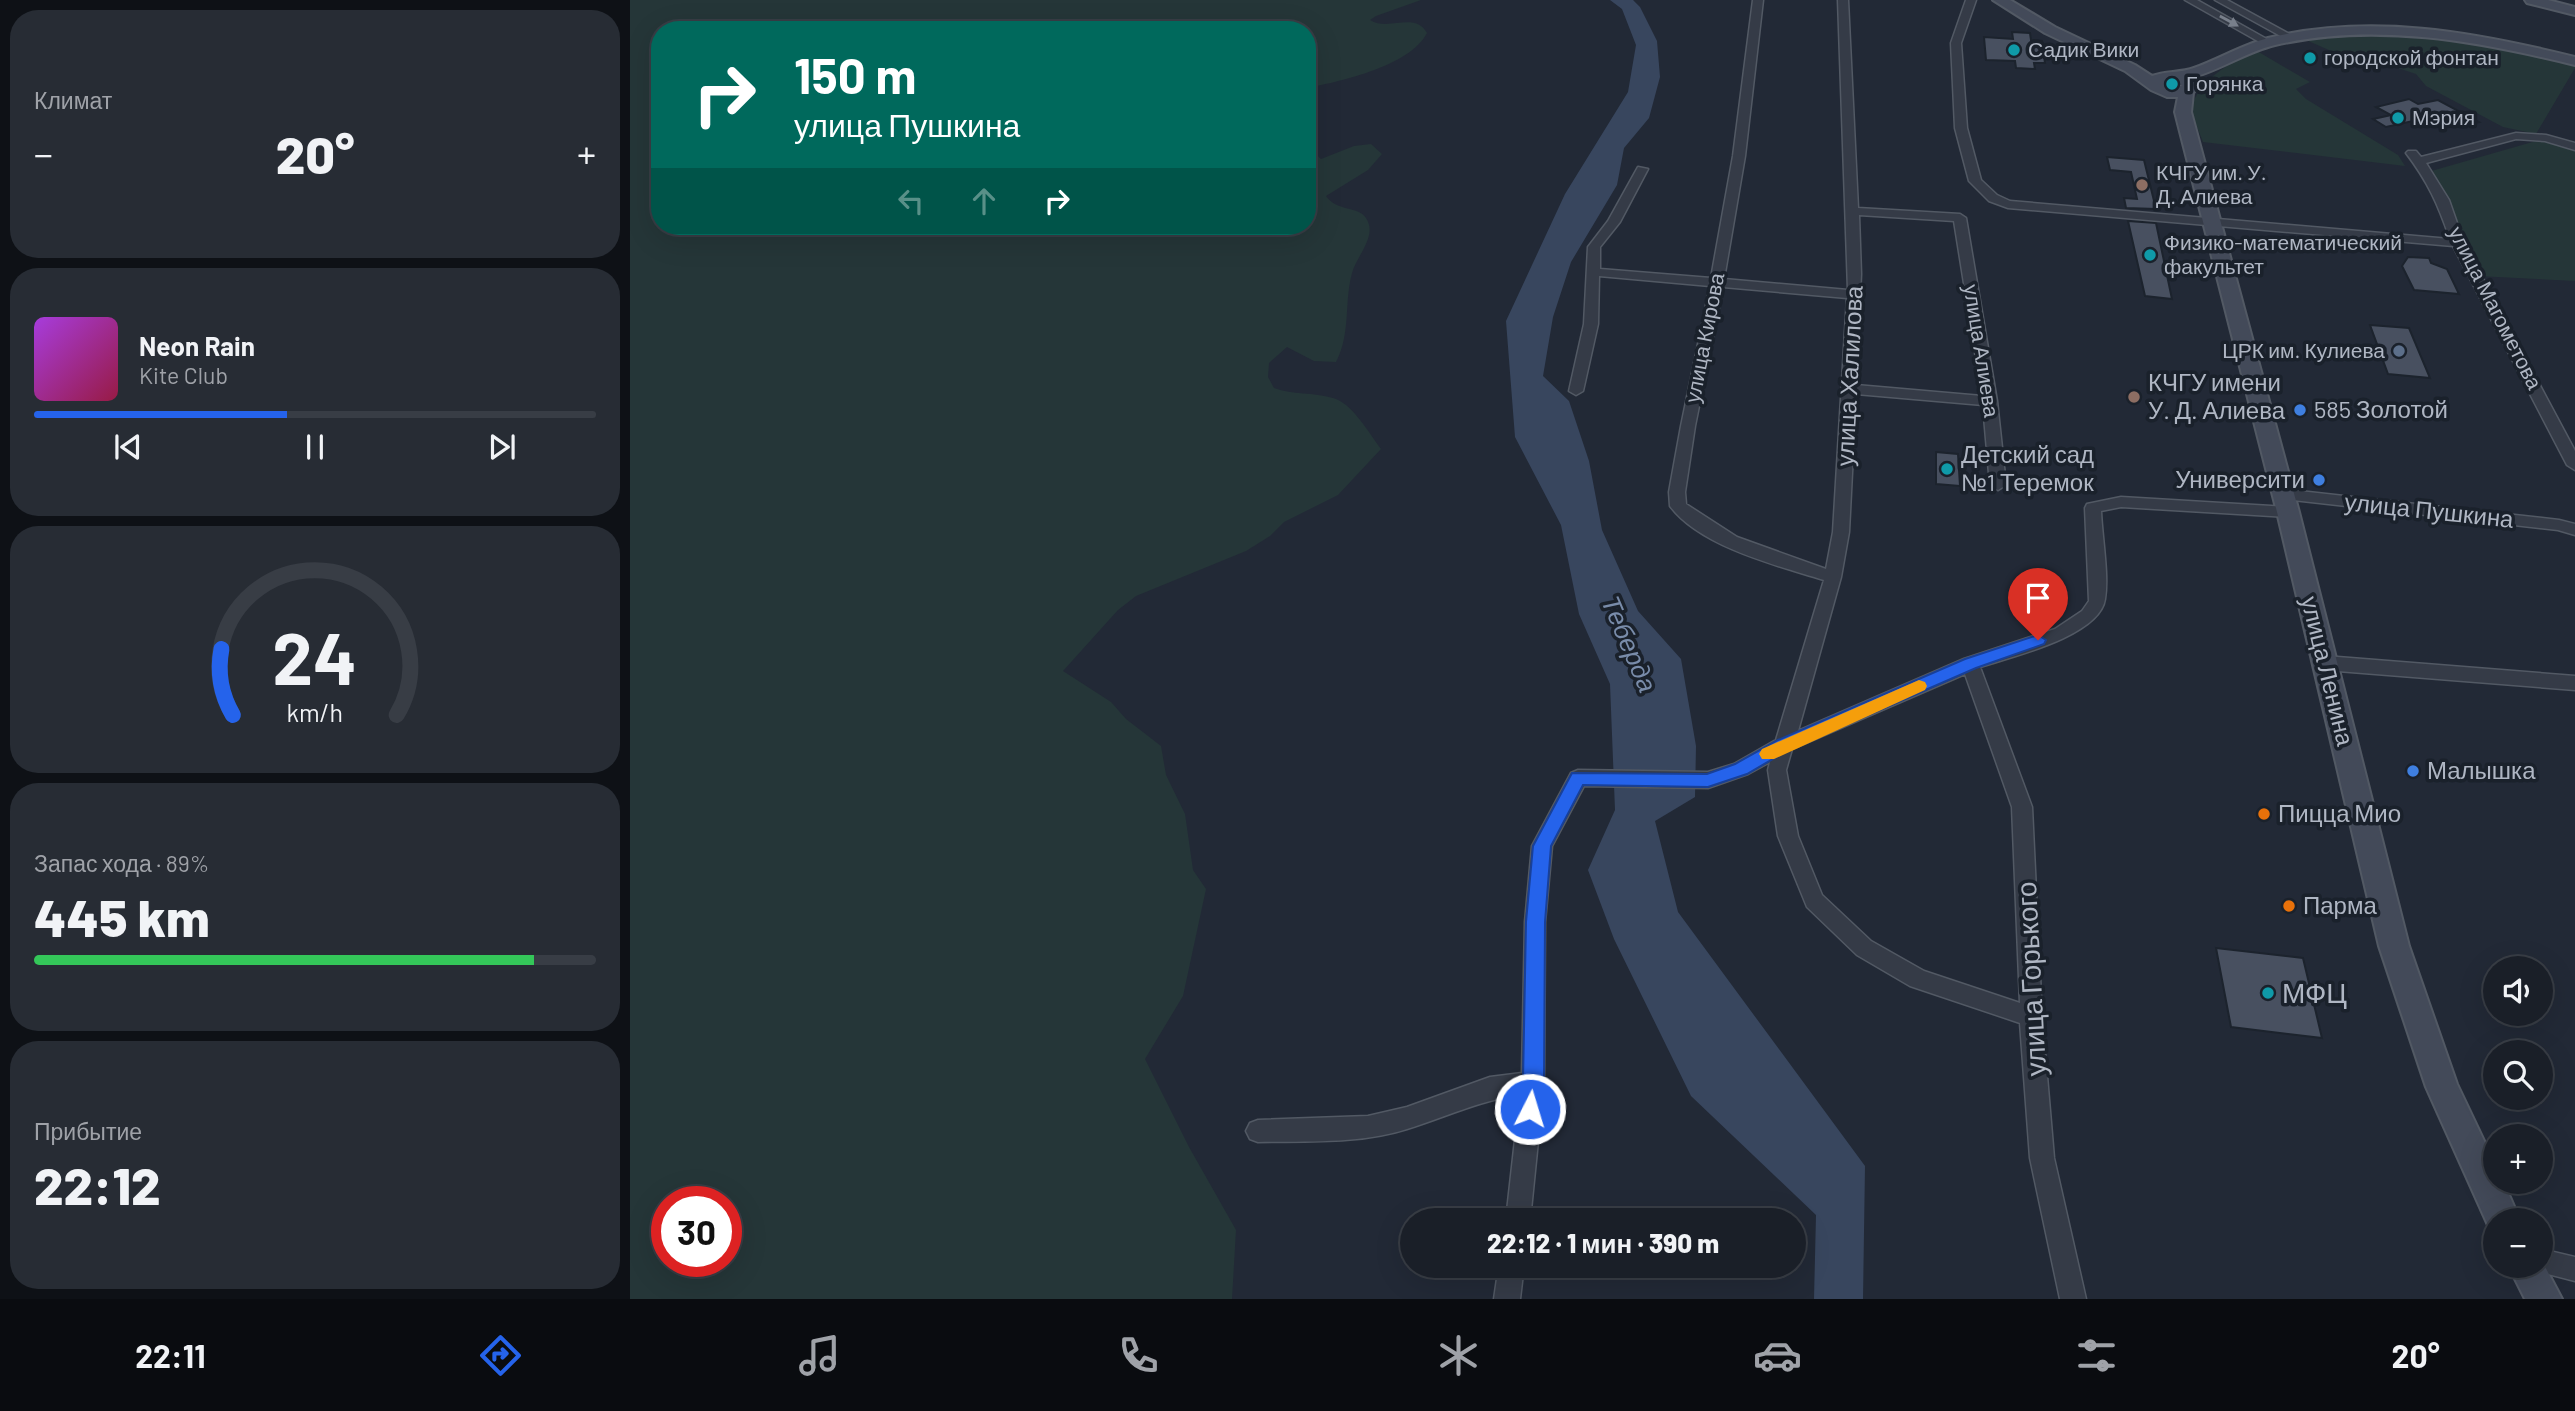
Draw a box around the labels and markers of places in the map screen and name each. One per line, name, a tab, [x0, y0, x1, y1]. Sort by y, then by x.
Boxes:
place label: Садик Вики	[2028, 36, 2139, 61]
marker: Садик Вики	[2006, 42, 2022, 58]
place label: городской фонтан	[2324, 44, 2499, 69]
marker: городской фонтан	[2302, 50, 2318, 66]
place label: Горянка	[2186, 70, 2264, 95]
marker: Горянка	[2164, 76, 2180, 92]
place label: Мэрия	[2412, 104, 2475, 129]
marker: Мэрия	[2390, 110, 2406, 126]
place label: КЧГУ им. У. Д. Алиева	[2156, 159, 2267, 208]
marker: КЧГУ им. У. Д. Алиева	[2134, 177, 2150, 193]
place label: Физико-математический факультет	[2164, 229, 2402, 278]
marker: Физико-математический факультет	[2142, 247, 2158, 263]
place label: ЦРК им. Кулиева	[2222, 337, 2385, 362]
marker: ЦРК им. Кулиева	[2391, 343, 2407, 359]
place label: КЧГУ имени У. Д. Алиева	[2148, 367, 2286, 424]
marker: КЧГУ имени У. Д. Алиева	[2126, 389, 2142, 405]
place label: 585 Золотой	[2314, 394, 2448, 423]
marker: 585 Золотой	[2292, 402, 2308, 418]
place label: Детский сад №1 Теремок	[1961, 439, 2094, 496]
marker: Детский сад №1 Теремок	[1939, 461, 1955, 477]
place label: Университи	[2175, 464, 2305, 493]
marker: Университи	[2311, 472, 2327, 488]
pin	[2008, 568, 2068, 640]
place label: Малышка	[2427, 755, 2536, 784]
marker: Малышка	[2405, 763, 2421, 779]
place label: Пицца Мио	[2278, 798, 2401, 827]
marker: Пицца Мио	[2256, 806, 2272, 822]
place label: Парма	[2303, 890, 2377, 919]
marker: Парма	[2281, 898, 2297, 914]
place label: МФЦ	[2282, 975, 2347, 1009]
marker: МФЦ	[2260, 985, 2276, 1001]

